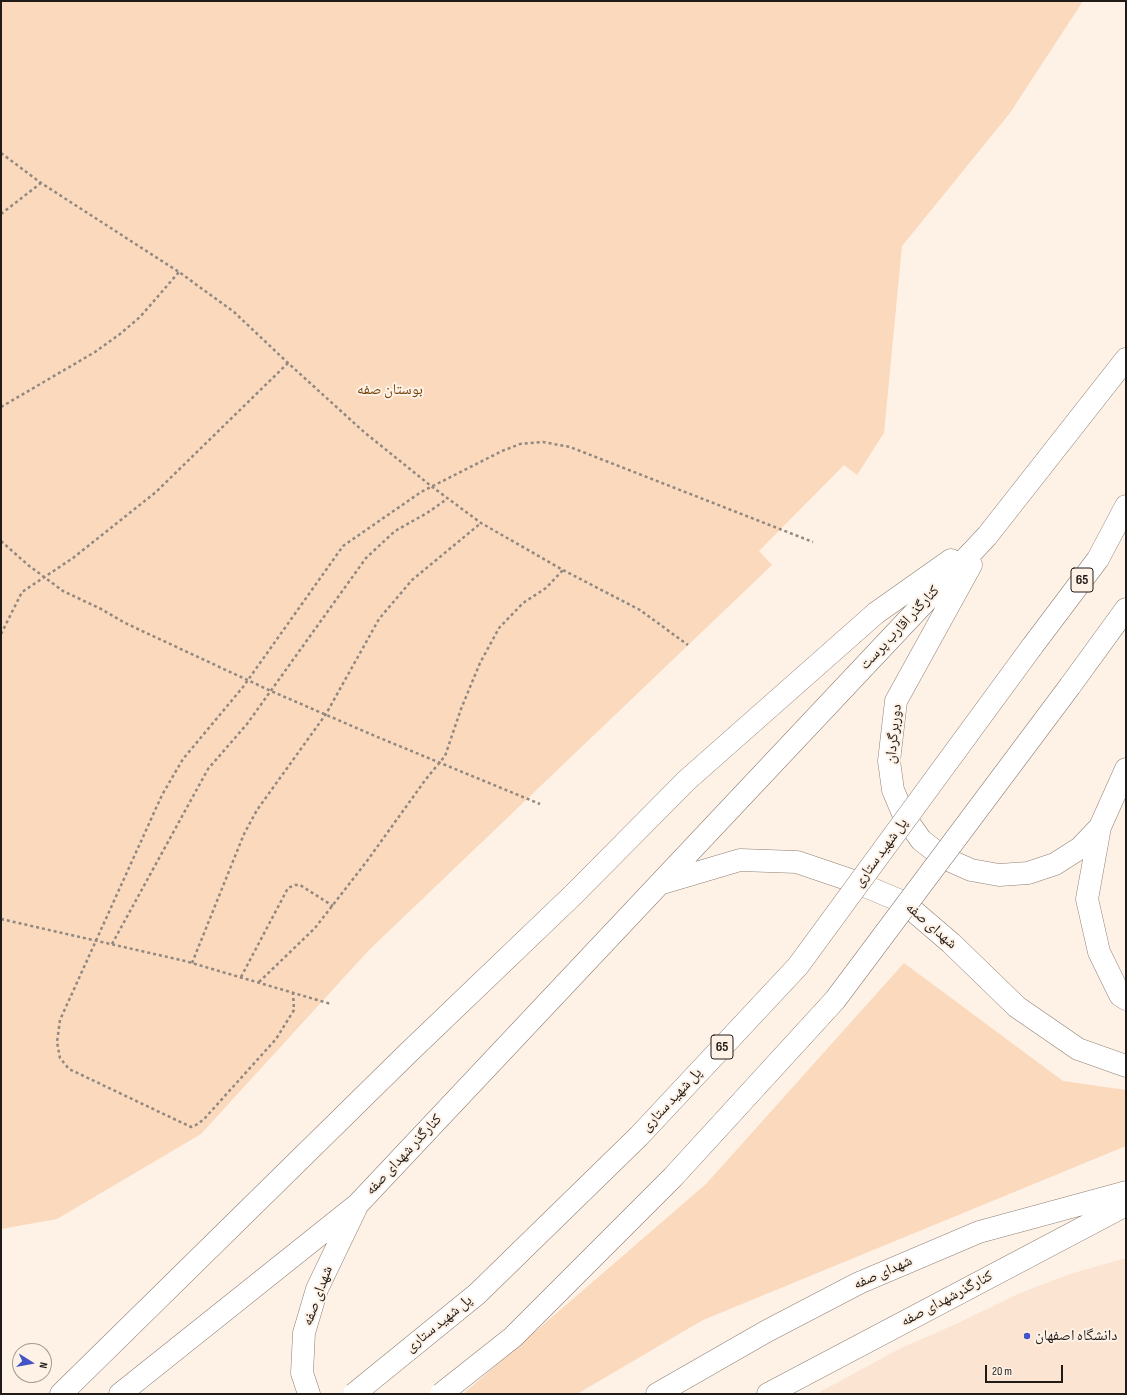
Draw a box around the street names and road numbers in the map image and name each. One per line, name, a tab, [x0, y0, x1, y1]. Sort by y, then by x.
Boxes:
road number: 65	[1071, 568, 1093, 592]
street label: کنارگذر اقارب پرست	[856, 582, 944, 674]
street label: دوربرگردان	[882, 703, 906, 765]
street label: پل شهید ستاری	[850, 815, 912, 891]
street label: شهدای صفه	[902, 899, 960, 953]
road number: 65	[711, 1035, 733, 1059]
street label: پل شهید ستاری	[638, 1064, 706, 1136]
street label: کنارگذر شهدای صفه	[362, 1111, 446, 1199]
street label: شهدای صفه	[851, 1252, 915, 1294]
street label: شهدای صفه	[299, 1264, 337, 1328]
street label: کنارگذرشهدای صفه	[898, 1267, 996, 1331]
street label: پل شهید ستاری	[402, 1292, 476, 1356]

